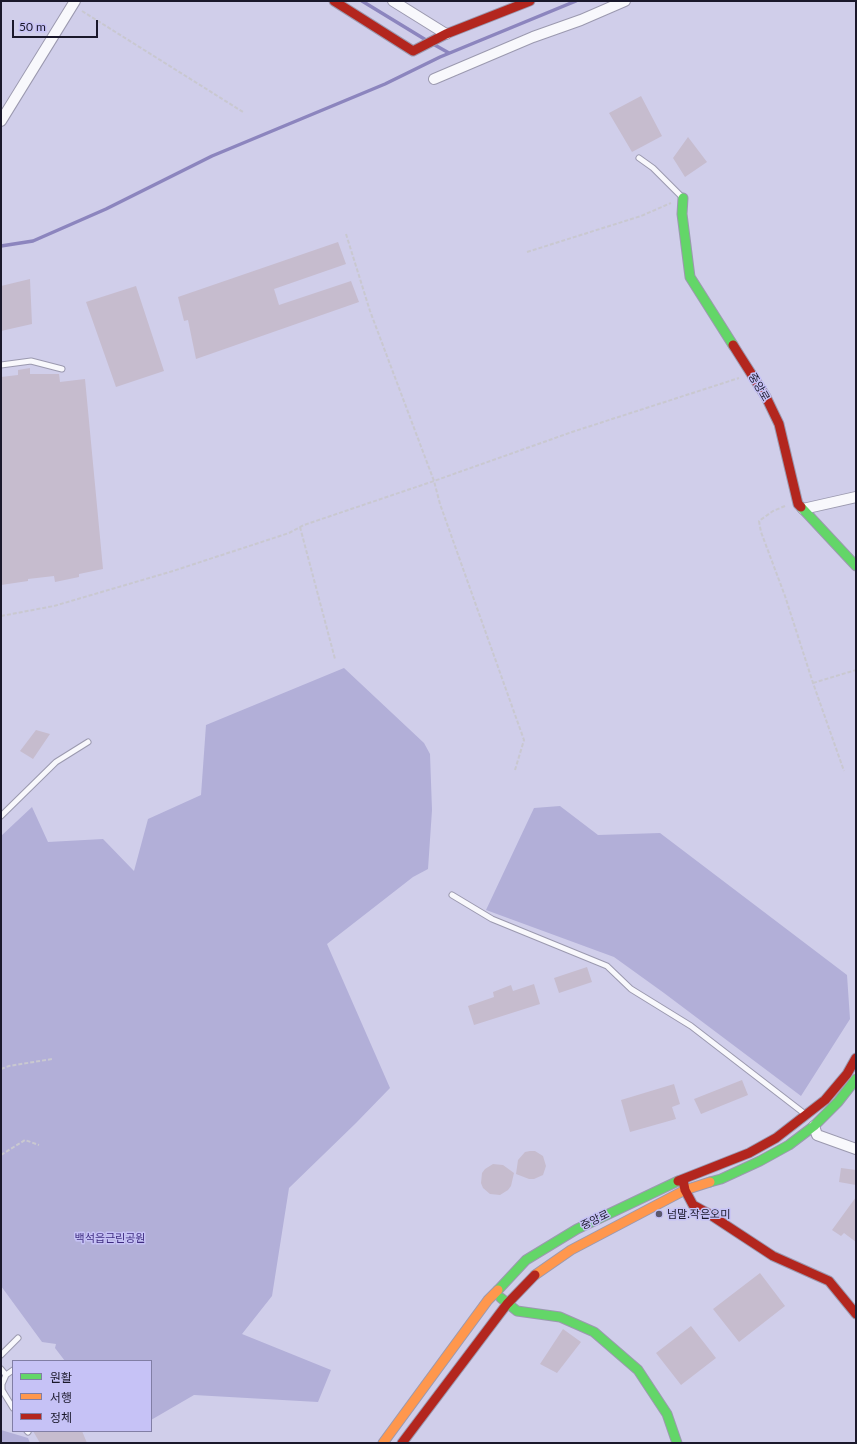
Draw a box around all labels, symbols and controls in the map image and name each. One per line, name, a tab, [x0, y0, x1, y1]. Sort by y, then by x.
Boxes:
scale bar	[14, 12, 100, 38]
text: 50 m	[19, 19, 46, 34]
street label: 중앙로	[746, 371, 772, 403]
street label: 중앙로	[578, 1207, 612, 1233]
place label: 넘말.작은오미	[667, 1207, 730, 1221]
marker: 넘말.작은오미	[654, 1209, 664, 1219]
park label: 백석읍근린공원	[75, 1231, 145, 1245]
legend	[12, 1360, 152, 1432]
text: 원활	[50, 1370, 72, 1385]
text: 서행	[50, 1390, 72, 1405]
text: 정체	[50, 1410, 72, 1425]

